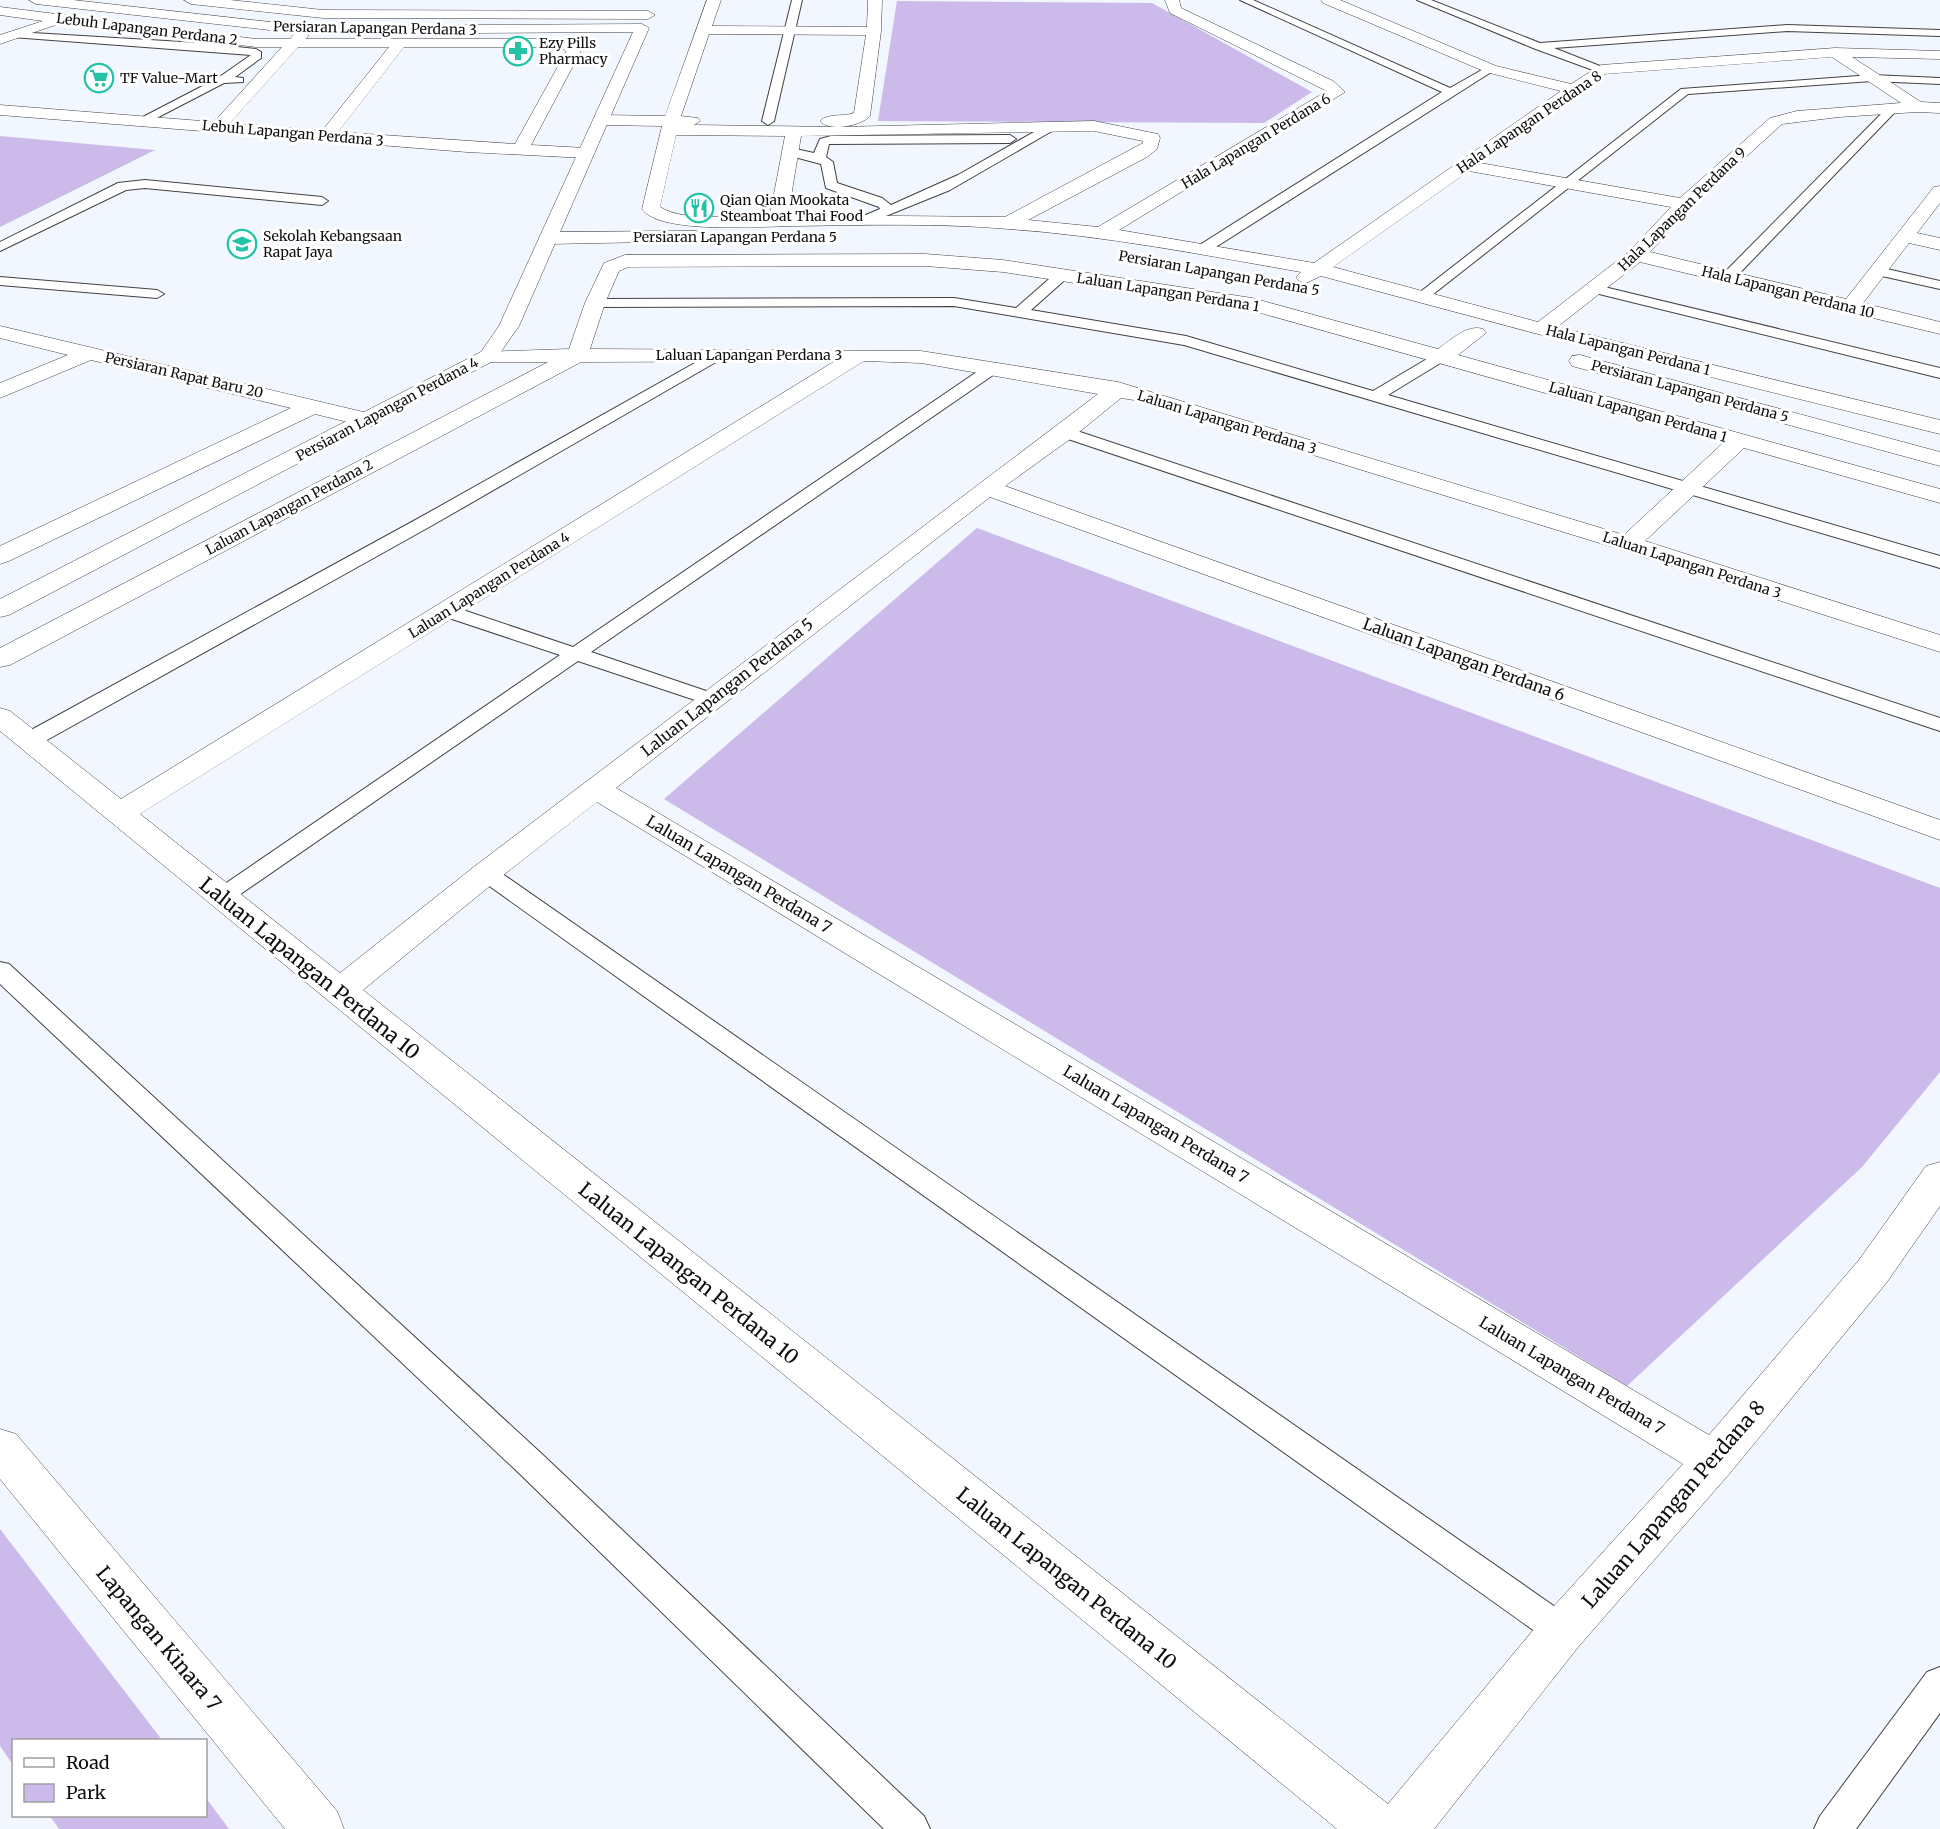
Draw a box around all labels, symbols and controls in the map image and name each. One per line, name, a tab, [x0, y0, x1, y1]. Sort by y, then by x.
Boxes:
street label: Lebuh Lapangan Perdana 2	[55, 9, 239, 49]
street label: Persiaran Lapangan Perdana 3	[273, 17, 477, 39]
place label: Ezy Pills Pharmacy	[539, 34, 608, 68]
pharmacy icon: Ezy Pills Pharmacy	[502, 35, 534, 67]
supermarket icon: TF Value-Mart	[83, 62, 115, 94]
street label: Hala Lapangan Perdana 8	[1453, 67, 1605, 177]
place label: TF Value-Mart	[120, 69, 218, 87]
street label: Hala Lapangan Perdana 6	[1178, 89, 1334, 193]
street label: Lebuh Lapangan Perdana 3	[201, 116, 385, 150]
street label: Hala Lapangan Perdana 9	[1614, 143, 1750, 275]
place label: Qian Qian Mookata Steamboat Thai Food	[720, 191, 864, 225]
restaurant icon: Qian Qian Mookata Steamboat Thai Food	[683, 192, 715, 224]
place label: Sekolah Kebangsaan Rapat Jaya	[263, 227, 402, 261]
school or university icon: Sekolah Kebangsaan Rapat Jaya	[226, 228, 258, 260]
street label: Persiaran Lapangan Perdana 5	[633, 228, 837, 246]
street label: Persiaran Lapangan Perdana 5	[1117, 246, 1321, 300]
street label: Hala Lapangan Perdana 10	[1700, 262, 1876, 322]
street label: Laluan Lapangan Perdana 1	[1075, 269, 1261, 315]
street label: Hala Lapangan Perdana 1	[1544, 321, 1712, 379]
street label: Laluan Lapangan Perdana 3	[656, 346, 842, 364]
street label: Persiaran Rapat Baru 20	[103, 348, 265, 402]
street label: Persiaran Lapangan Perdana 4	[293, 353, 482, 465]
street label: Persiaran Lapangan Perdana 5	[1589, 356, 1791, 426]
street label: Laluan Lapangan Perdana 1	[1547, 378, 1729, 446]
street label: Laluan Lapangan Perdana 3	[1135, 386, 1319, 458]
street label: Laluan Lapangan Perdana 2	[202, 455, 376, 559]
street label: Laluan Lapangan Perdana 4	[405, 528, 573, 642]
street label: Laluan Lapangan Perdana 3	[1601, 528, 1783, 602]
street label: Laluan Lapangan Perdana 6	[1360, 613, 1568, 705]
street label: Laluan Lapangan Perdana 5	[637, 614, 817, 760]
street label: Laluan Lapangan Perdana 7	[643, 811, 835, 937]
street label: Laluan Lapangan Perdana 10	[195, 872, 425, 1064]
street label: Laluan Lapangan Perdana 7	[1060, 1061, 1252, 1187]
street label: Laluan Lapangan Perdana 10	[574, 1177, 804, 1369]
street label: Laluan Lapangan Perdana 7	[1476, 1312, 1668, 1438]
street label: Laluan Lapangan Perdana 8	[1576, 1395, 1770, 1613]
street label: Laluan Lapangan Perdana 10	[952, 1482, 1182, 1674]
street label: Lapangan Kinara 7	[91, 1561, 227, 1715]
legend	[12, 1739, 207, 1817]
text: Road	[66, 1751, 110, 1774]
text: Park	[66, 1781, 107, 1804]

